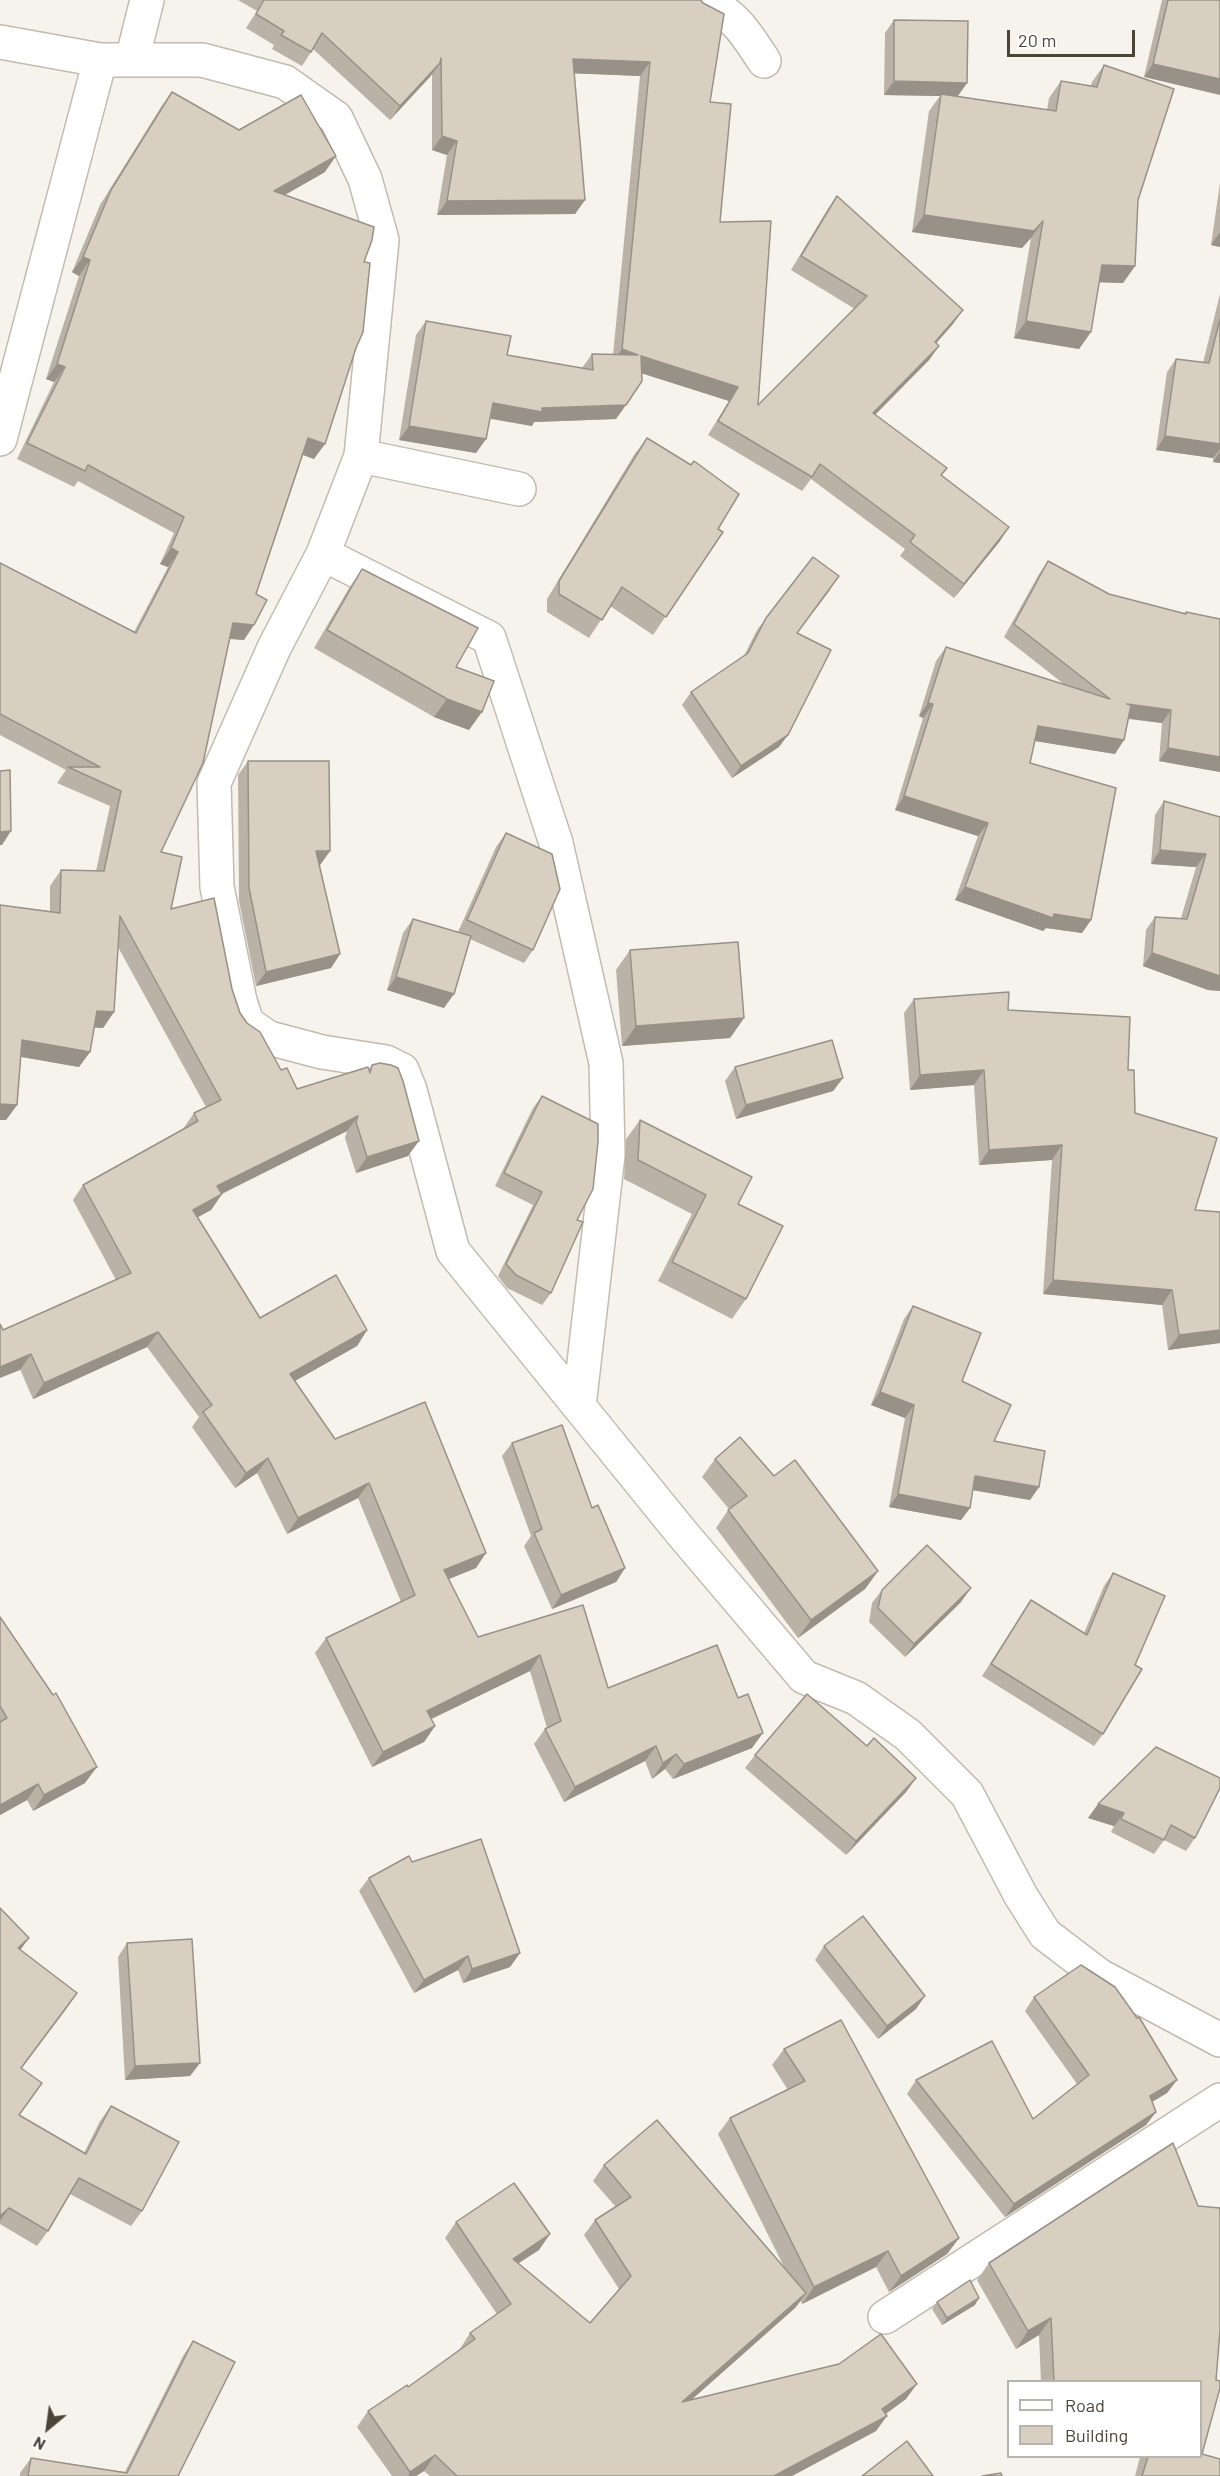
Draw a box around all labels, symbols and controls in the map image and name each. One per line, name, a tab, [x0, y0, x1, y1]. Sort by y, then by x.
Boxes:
scale bar	[1010, 18, 1138, 56]
text: 20 m	[1018, 29, 1056, 51]
legend	[1007, 2380, 1202, 2458]
text: Road	[1065, 2394, 1105, 2416]
north arrow	[18, 2398, 78, 2458]
text: Building	[1065, 2424, 1128, 2446]
text: N	[30, 2433, 48, 2455]

